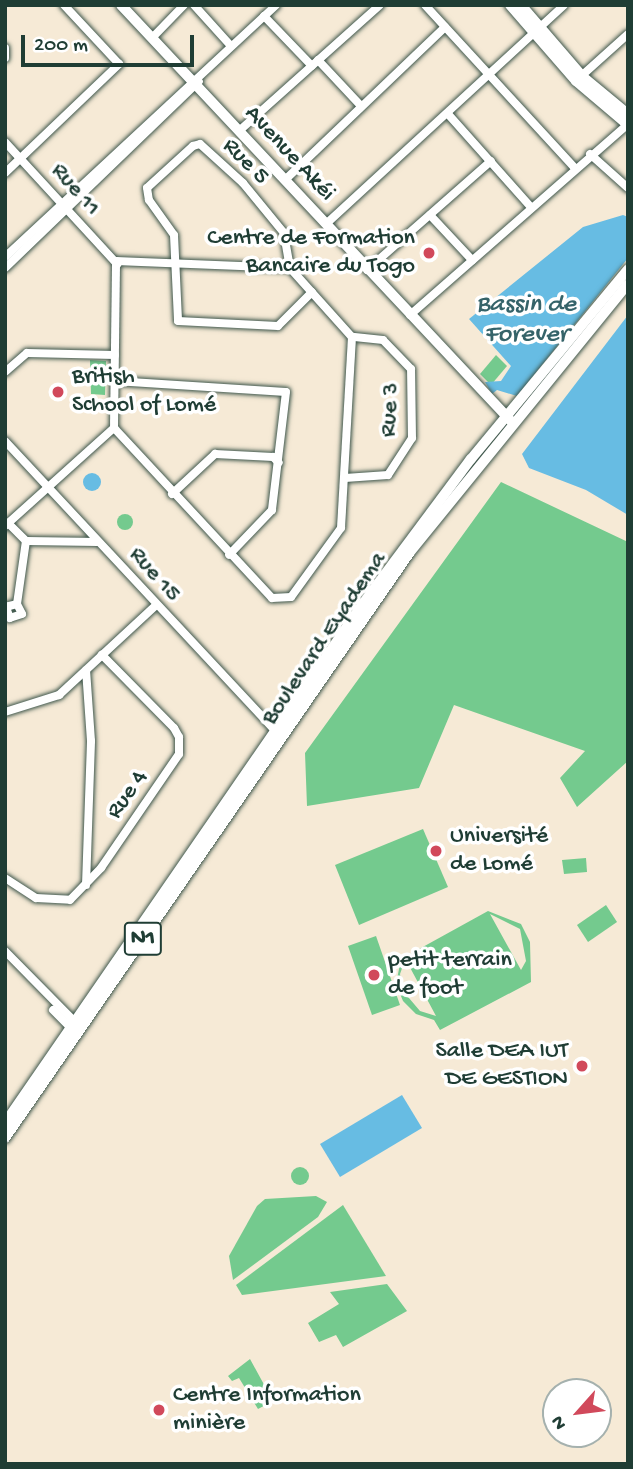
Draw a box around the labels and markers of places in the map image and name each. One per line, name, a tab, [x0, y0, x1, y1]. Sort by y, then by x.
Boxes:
place label: Centre de Formation Bancaire du Togo	[207, 225, 415, 281]
marker: Centre de Formation Bancaire du Togo	[421, 245, 437, 261]
place label: British School of Lomé	[72, 364, 216, 420]
marker: British School of Lomé	[50, 384, 66, 400]
place label: Université de Lomé	[450, 823, 548, 879]
marker: Université de Lomé	[428, 843, 444, 859]
place label: petit terrain de foot	[388, 947, 512, 1003]
marker: petit terrain de foot	[366, 967, 382, 983]
place label: Salle DEA IUT DE GESTION	[436, 1038, 568, 1094]
marker: Salle DEA IUT DE GESTION	[574, 1058, 590, 1074]
place label: Centre Information minière	[173, 1382, 361, 1438]
marker: Centre Information minière	[151, 1402, 167, 1418]

